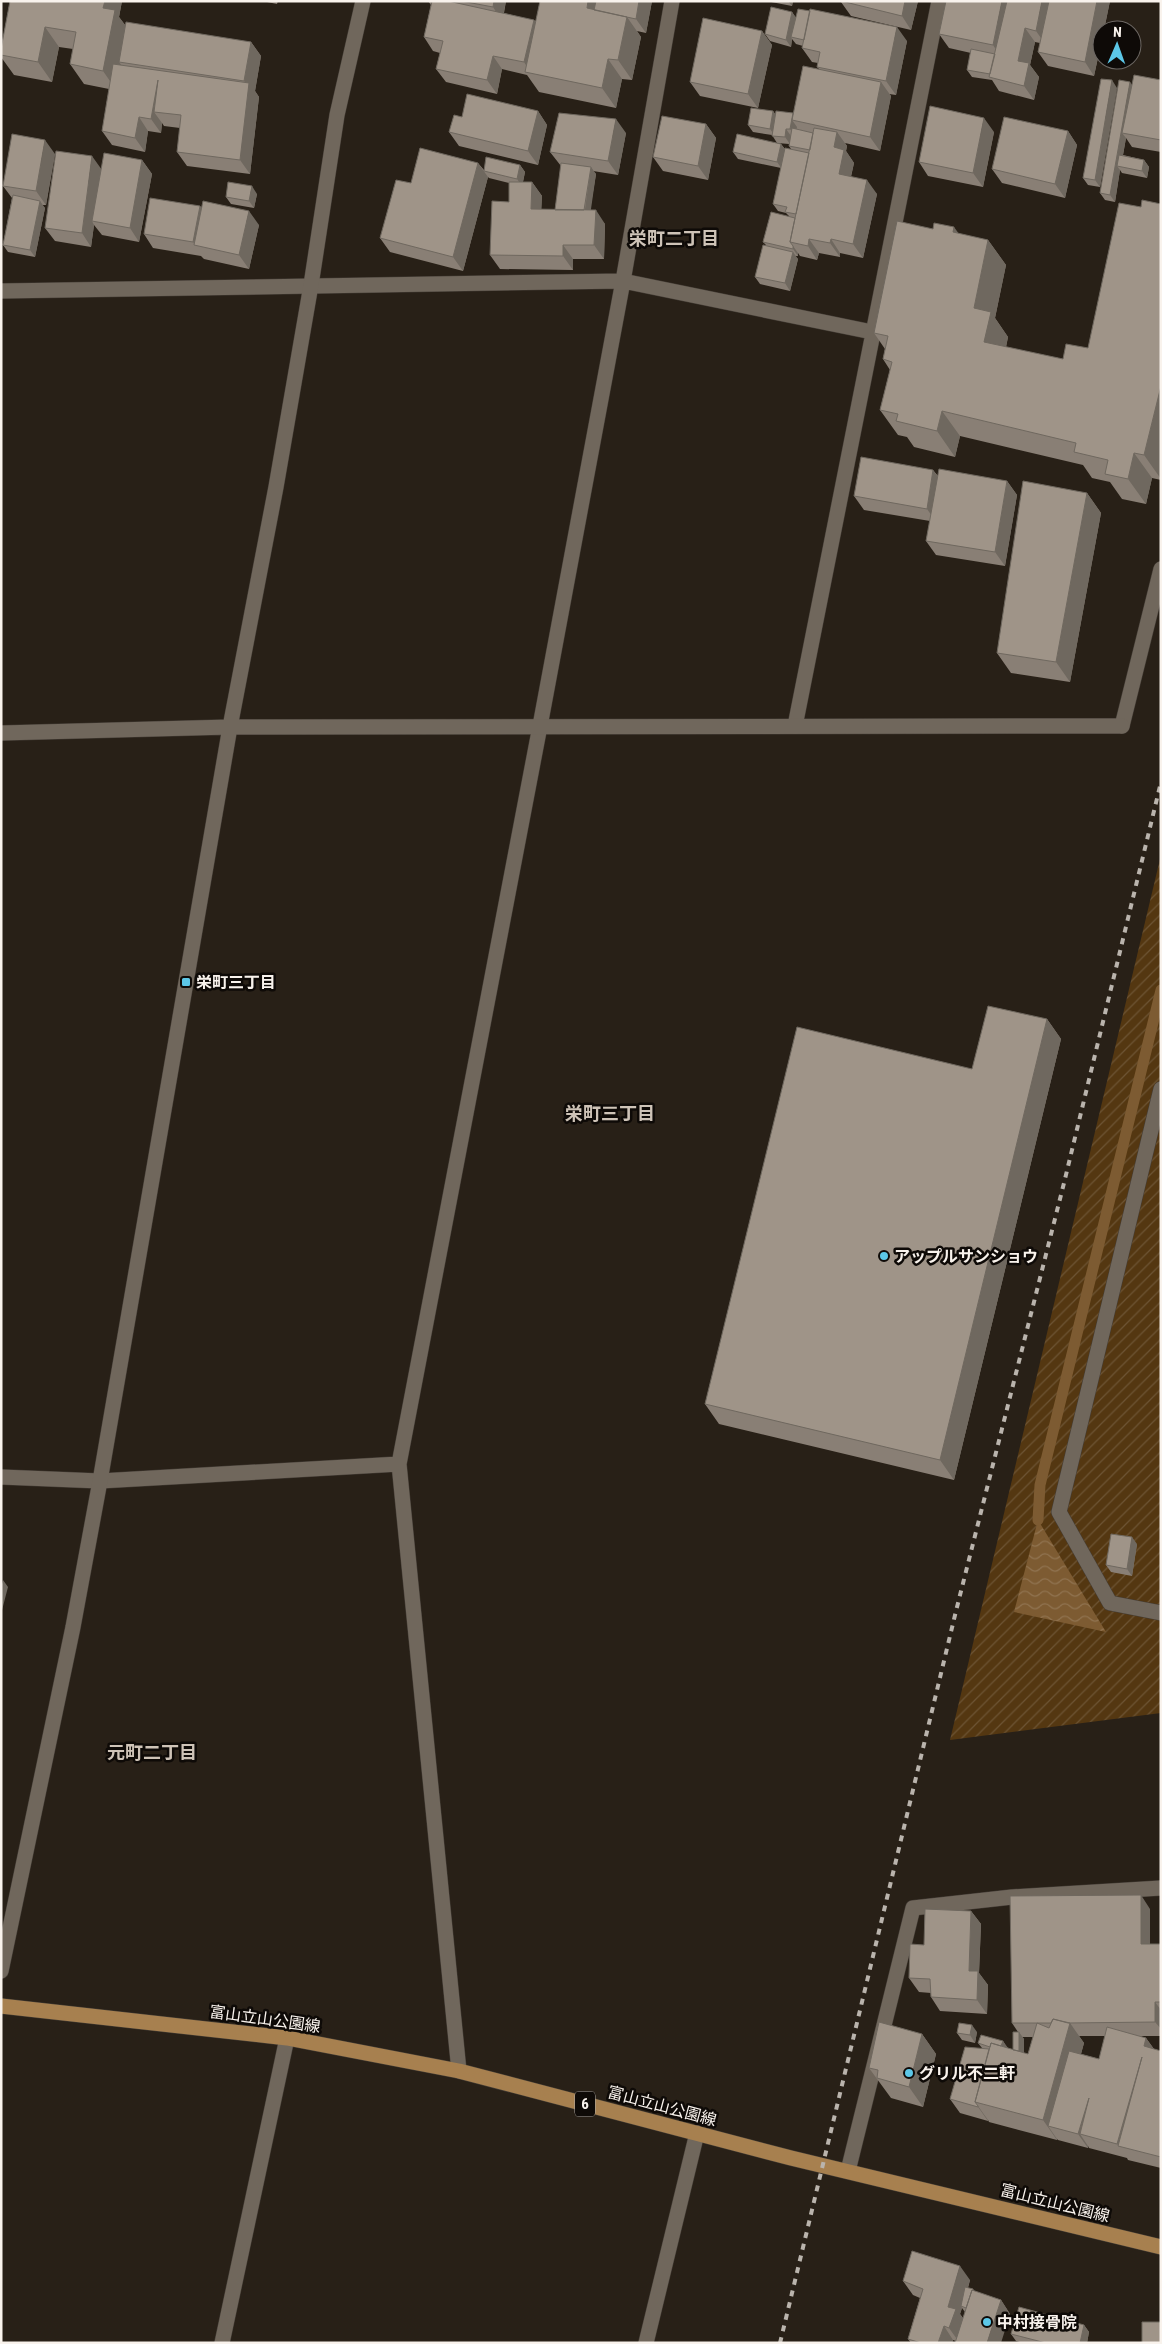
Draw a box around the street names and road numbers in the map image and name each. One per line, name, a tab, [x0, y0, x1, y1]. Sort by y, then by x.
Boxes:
street label: 富山立山公園線	[208, 2002, 322, 2036]
street label: 富山立山公園線	[605, 2082, 719, 2130]
road number: 6	[575, 2092, 595, 2116]
street label: 富山立山公園線	[998, 2180, 1112, 2226]

